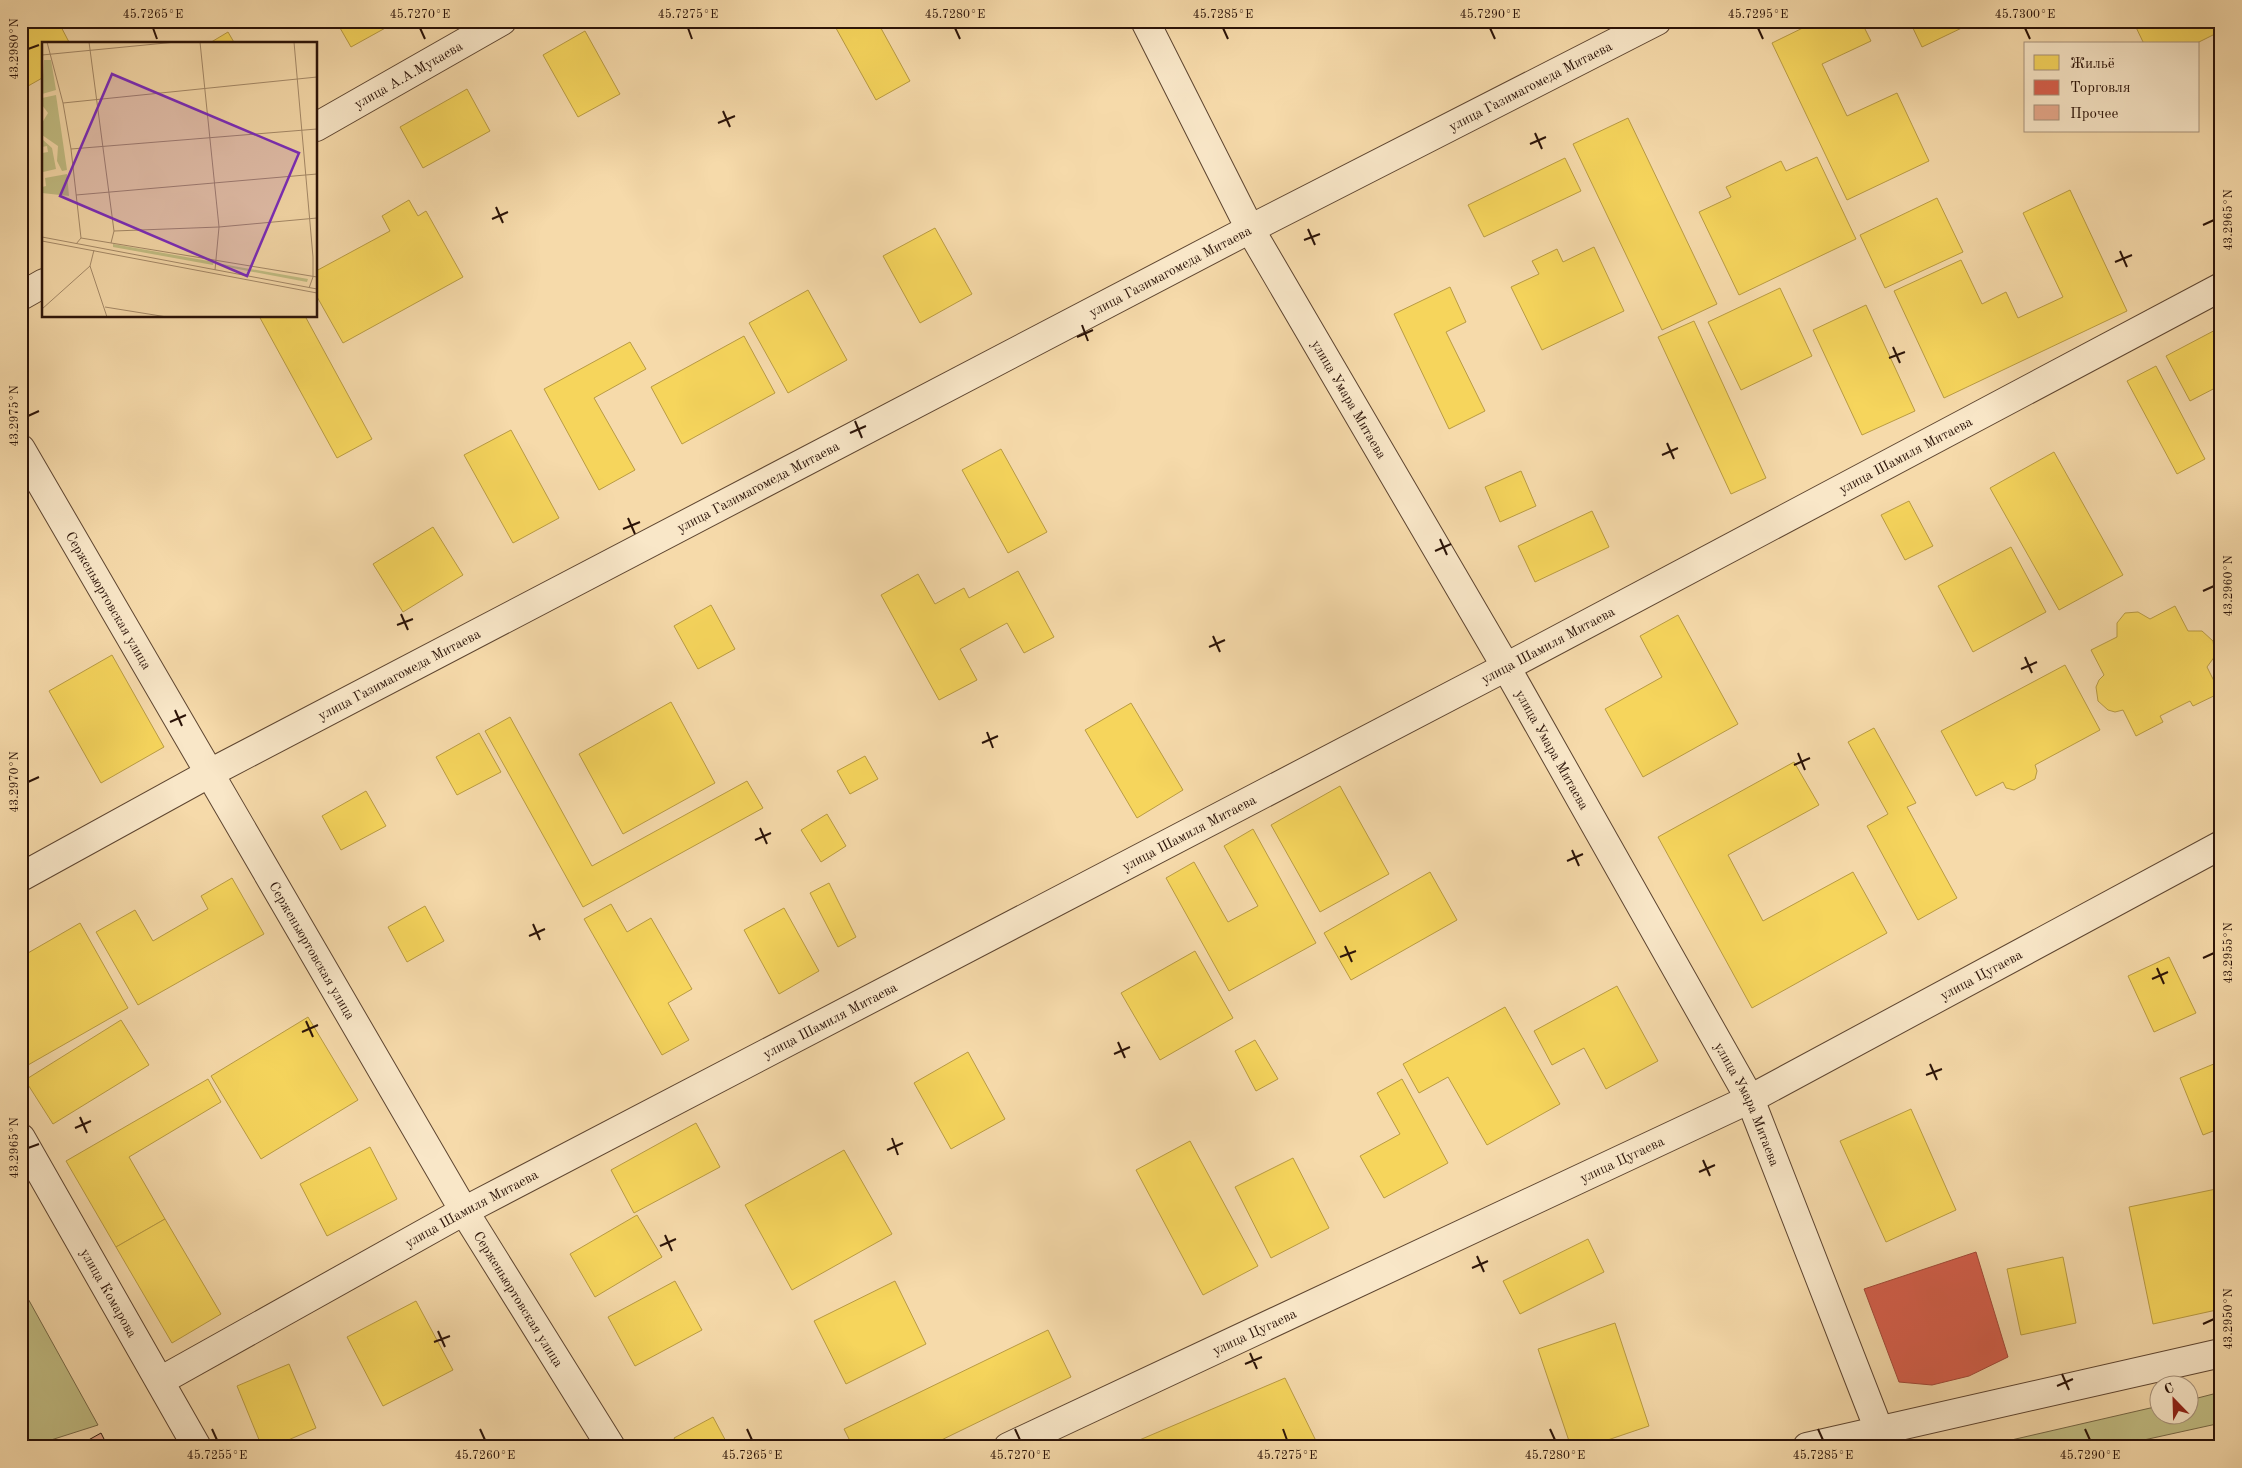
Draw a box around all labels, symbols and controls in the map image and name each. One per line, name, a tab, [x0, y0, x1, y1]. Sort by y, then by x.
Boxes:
text: 45.7265°E	[123, 8, 183, 21]
text: 45.7270°E	[390, 8, 450, 21]
text: 45.7275°E	[658, 8, 718, 21]
text: 45.7280°E	[925, 8, 985, 21]
text: 45.7285°E	[1193, 8, 1253, 21]
text: 45.7290°E	[1460, 8, 1520, 21]
text: 45.7295°E	[1728, 8, 1788, 21]
text: 45.7300°E	[1995, 8, 2055, 21]
text: 43.2980°N	[9, 18, 21, 80]
street label: улица А.А.Мукаева	[352, 39, 465, 112]
street label: улица Газимагомеда Митаева	[1447, 39, 1615, 134]
inset map	[42, 42, 318, 318]
legend	[2024, 42, 2200, 132]
text: Жильё	[2070, 57, 2115, 72]
text: Торговля	[2070, 81, 2131, 96]
text: Прочее	[2070, 107, 2118, 122]
text: 43.2965°N	[2222, 189, 2235, 251]
street label: улица Газимагомеда Митаева	[1087, 224, 1254, 320]
street label: улица Умара Митаева	[1308, 338, 1389, 462]
text: 43.2975°N	[8, 385, 21, 447]
street label: улица Шамиля Митаева	[1837, 414, 1975, 497]
street label: улица Газимагомеда Митаева	[675, 439, 842, 536]
street label: Серженьюртовская улица	[63, 529, 154, 672]
text: 43.2960°N	[2223, 555, 2235, 617]
street label: улица Шамиля Митаева	[1479, 605, 1617, 687]
street label: улица Газимагомеда Митаева	[316, 627, 483, 723]
street label: улица Умара Митаева	[1512, 688, 1591, 812]
text: 43.2970°N	[9, 751, 21, 813]
street label: улица Шамиля Митаева	[1120, 793, 1259, 874]
street label: Серженьюртовская улица	[266, 880, 357, 1022]
text: 43.2955°N	[2222, 922, 2235, 984]
street label: улица Цугаева	[1938, 947, 2025, 1003]
street label: улица Шамиля Митаева	[761, 980, 900, 1062]
street label: улица Умара Митаева	[1711, 1040, 1781, 1168]
text: 43.2965°N	[8, 1117, 21, 1179]
street label: улица Цугаева	[1578, 1134, 1667, 1186]
street label: улица Шамиля Митаева	[403, 1168, 541, 1251]
street label: Серженьюртовская улица	[470, 1229, 565, 1370]
street label: улица Комарова	[77, 1246, 139, 1340]
text: 43.2950°N	[2222, 1288, 2235, 1350]
street label: улица Цугаева	[1210, 1307, 1299, 1358]
north arrow	[2150, 1376, 2200, 1426]
text: С	[2162, 1381, 2176, 1397]
text: 45.7255°E	[187, 1449, 247, 1462]
text: 45.7260°E	[455, 1449, 515, 1462]
text: 45.7265°E	[722, 1449, 782, 1462]
text: 45.7270°E	[990, 1449, 1050, 1462]
text: 45.7275°E	[1257, 1449, 1317, 1462]
text: 45.7280°E	[1525, 1449, 1585, 1462]
text: 45.7285°E	[1793, 1449, 1853, 1462]
text: 45.7290°E	[2060, 1449, 2120, 1462]

